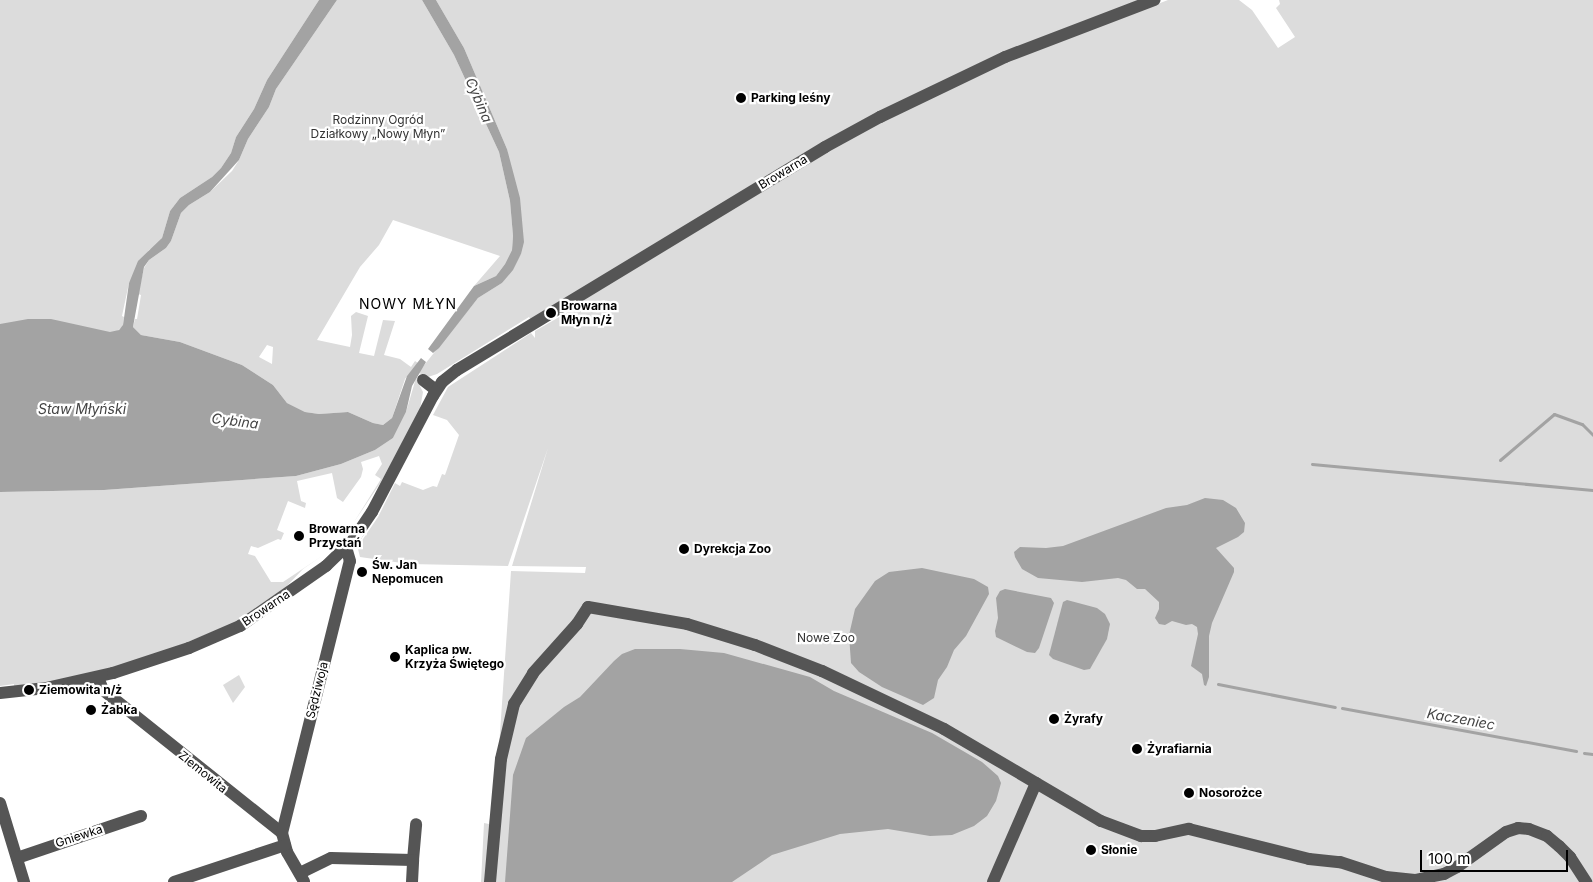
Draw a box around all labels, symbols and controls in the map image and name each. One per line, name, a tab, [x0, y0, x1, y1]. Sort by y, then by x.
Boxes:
water label: Cybina	[462, 75, 496, 125]
place label: Parking leśny	[751, 91, 830, 105]
marker: Parking leśny	[735, 92, 747, 104]
park label: Rodzinny Ogród Działkowy „Nowy Młyn”	[311, 113, 445, 141]
street label: Browarna	[756, 152, 810, 192]
district label: NOWY MŁYN	[358, 296, 458, 312]
place label: Browarna Młyn n/ż	[561, 299, 617, 327]
marker: Browarna Młyn n/ż	[545, 307, 557, 319]
water label: Staw Młyński	[38, 401, 126, 417]
water label: Cybina	[211, 410, 259, 432]
place label: Browarna Przystań	[309, 522, 365, 550]
marker: Browarna Przystań	[293, 530, 305, 542]
place label: Dyrekcja Zoo	[694, 542, 771, 556]
marker: Dyrekcja Zoo	[678, 543, 690, 555]
place label: Św. Jan Nepomucen	[372, 558, 443, 586]
marker: Św. Jan Nepomucen	[356, 566, 368, 578]
street label: Browarna	[239, 587, 293, 629]
park label: Nowe Zoo	[797, 631, 855, 645]
place label: Kaplica pw. Krzyża Świętego	[405, 643, 504, 671]
marker: Kaplica pw. Krzyża Świętego	[389, 651, 401, 663]
street label: Sędziwoja	[303, 660, 331, 720]
place label: Ziemowita n/ż	[39, 683, 122, 697]
marker: Ziemowita n/ż	[23, 684, 35, 696]
place label: Żabka	[101, 703, 137, 717]
marker: Żabka	[85, 704, 97, 716]
water label: Kaczeniec	[1426, 705, 1496, 733]
place label: Żyrafy	[1064, 712, 1103, 726]
marker: Żyrafy	[1048, 713, 1060, 725]
place label: Żyrafiarnia	[1147, 742, 1212, 756]
marker: Żyrafiarnia	[1131, 743, 1143, 755]
street label: Ziemowita	[176, 748, 230, 796]
place label: Nosorożce	[1199, 786, 1262, 800]
marker: Nosorożce	[1183, 787, 1195, 799]
street label: Gniewka	[54, 822, 104, 850]
scale bar	[1423, 840, 1570, 872]
place label: Słonie	[1101, 843, 1137, 857]
marker: Słonie	[1085, 844, 1097, 856]
text: 100 m	[1428, 849, 1470, 868]

